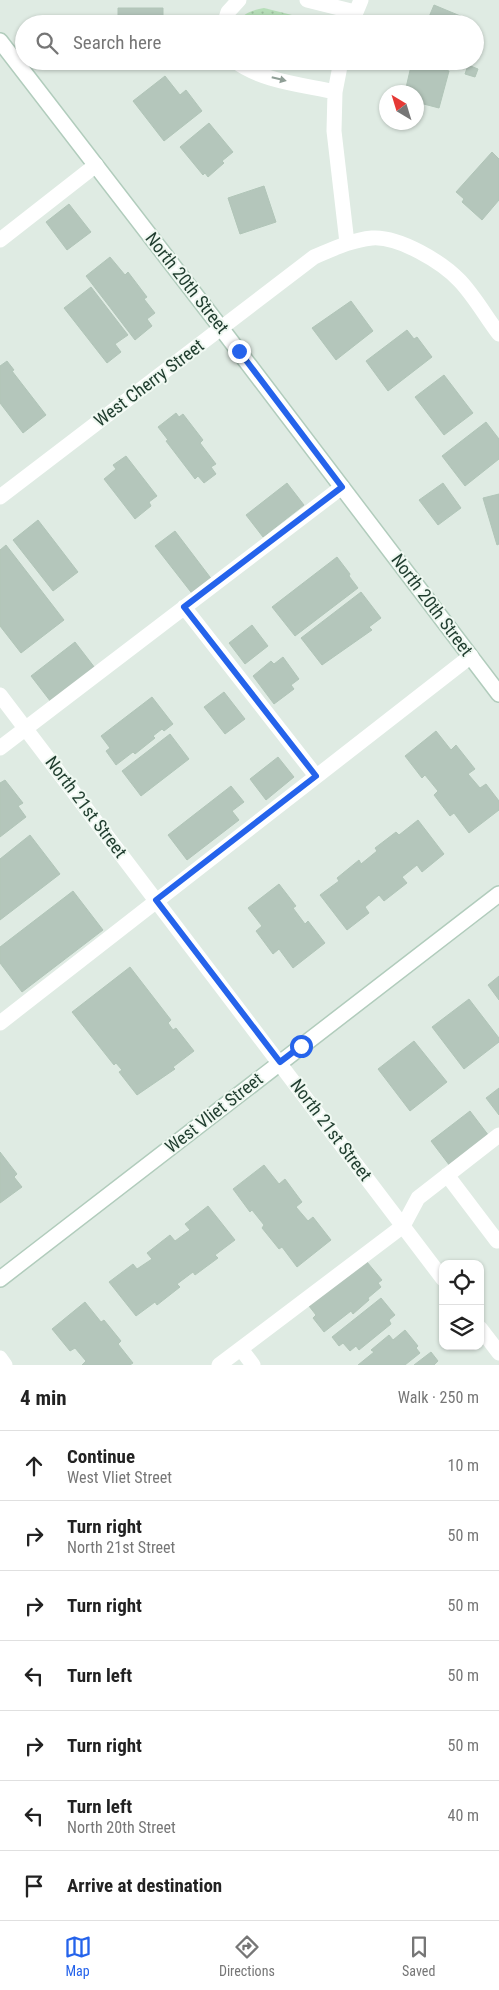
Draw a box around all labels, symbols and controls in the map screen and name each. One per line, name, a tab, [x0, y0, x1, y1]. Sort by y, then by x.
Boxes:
search box	[15, 15, 484, 70]
icon: search	[33, 29, 61, 57]
text: Search here	[73, 31, 161, 54]
one-way arrow	[272, 75, 287, 83]
north arrow	[379, 85, 424, 130]
street label: North 20th Street	[141, 228, 233, 337]
street label: West Cherry Street	[90, 335, 208, 431]
route end	[228, 340, 251, 363]
street label: North 20th Street	[387, 550, 478, 660]
street label: North 21st Street	[41, 752, 131, 862]
route start	[290, 1035, 313, 1058]
street label: West Vliet Street	[161, 1068, 267, 1157]
street label: North 21st Street	[286, 1075, 376, 1185]
map controls	[439, 1260, 484, 1350]
button: locate	[439, 1260, 484, 1305]
button: layers	[439, 1305, 484, 1350]
text: 4 min	[20, 1386, 67, 1410]
text: Walk · 250 m	[398, 1388, 479, 1407]
text: Continue	[67, 1445, 135, 1468]
icon: ahead	[20, 1452, 48, 1480]
text: 10 m	[447, 1456, 479, 1475]
text: West Vliet Street	[67, 1468, 172, 1487]
text: Turn right	[67, 1515, 142, 1538]
icon: right	[20, 1522, 48, 1550]
text: 50 m	[447, 1526, 479, 1545]
text: North 21st Street	[67, 1538, 175, 1557]
icon: right	[20, 1592, 48, 1620]
text: Turn right	[67, 1594, 142, 1617]
text: 50 m	[447, 1596, 479, 1615]
icon: left	[20, 1662, 48, 1690]
text: Turn left	[67, 1664, 132, 1687]
text: 50 m	[447, 1666, 479, 1685]
icon: right	[20, 1732, 48, 1760]
text: Turn right	[67, 1734, 142, 1757]
text: 50 m	[447, 1736, 479, 1755]
text: Turn left	[67, 1795, 132, 1818]
icon: left	[20, 1802, 48, 1830]
text: 40 m	[447, 1806, 479, 1825]
text: North 20th Street	[67, 1818, 176, 1837]
icon: arrive	[20, 1872, 48, 1900]
text: Arrive at destination	[67, 1874, 222, 1897]
tab: Map	[64, 1933, 92, 1979]
tab: Directions	[219, 1933, 275, 1979]
tab: Saved	[402, 1933, 435, 1979]

